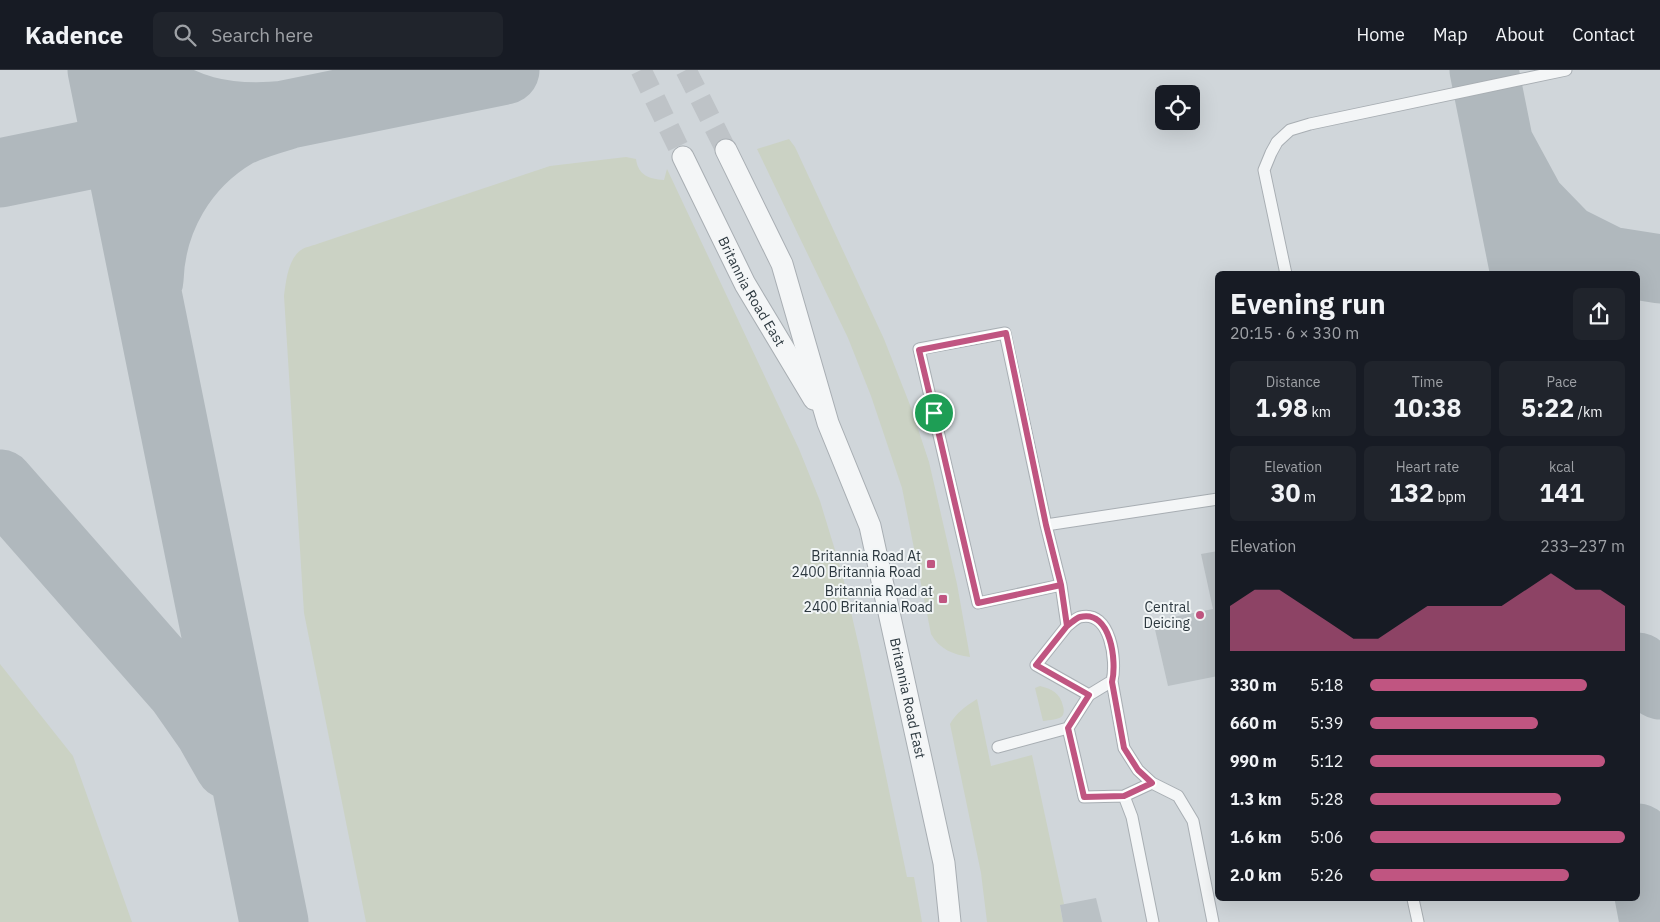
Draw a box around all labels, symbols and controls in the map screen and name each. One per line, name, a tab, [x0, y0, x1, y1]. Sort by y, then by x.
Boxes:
search box	[153, 12, 503, 57]
text: Kadence	[25, 19, 123, 51]
icon: search	[171, 21, 199, 49]
text: Search here	[211, 23, 313, 47]
text: Home	[1357, 23, 1405, 46]
text: Map	[1433, 23, 1468, 46]
text: About	[1496, 23, 1544, 46]
text: Contact	[1572, 23, 1635, 46]
map controls	[1155, 85, 1200, 130]
button: locate	[1155, 85, 1200, 130]
street label: Britannia Road East	[714, 233, 789, 350]
text: Evening run	[1230, 285, 1386, 322]
button: share	[1573, 288, 1625, 340]
text: 20:15 · 6 × 330 m	[1230, 323, 1359, 343]
text: Distance	[1266, 373, 1320, 391]
text: Time	[1412, 373, 1443, 391]
text: Pace	[1547, 373, 1577, 391]
text: 1.98	[1255, 391, 1308, 424]
text: 10:38	[1393, 391, 1462, 424]
text: 5:22	[1521, 391, 1574, 424]
pin	[913, 392, 955, 434]
icon: arrive	[920, 399, 948, 427]
text: km	[1308, 403, 1331, 421]
text: /km	[1574, 403, 1603, 421]
text: Elevation	[1264, 458, 1322, 476]
text: Heart rate	[1396, 458, 1459, 476]
text: kcal	[1549, 458, 1575, 476]
text: 30	[1270, 476, 1300, 509]
text: 132	[1389, 476, 1434, 509]
text: 141	[1539, 476, 1584, 509]
text: m	[1300, 488, 1316, 506]
text: bpm	[1434, 488, 1466, 506]
text: Elevation	[1230, 536, 1296, 556]
text: 233–237 m	[1540, 536, 1625, 556]
place label: Britannia Road At 2400 Britannia Road	[792, 547, 921, 581]
marker: Britannia Road At 2400 Britannia Road	[925, 558, 937, 570]
place label: Britannia Road at 2400 Britannia Road	[804, 582, 933, 616]
marker: Britannia Road at 2400 Britannia Road	[937, 593, 949, 605]
place label: Central Deicing	[1144, 598, 1191, 632]
marker: Central Deicing	[1194, 609, 1206, 621]
street label: Britannia Road East	[886, 636, 930, 760]
text: 330 m	[1230, 675, 1277, 695]
text: 5:18	[1310, 675, 1343, 695]
text: 660 m	[1230, 713, 1277, 733]
text: 5:39	[1310, 713, 1343, 733]
text: 990 m	[1230, 751, 1277, 771]
text: 5:12	[1310, 751, 1343, 771]
text: 1.3 km	[1230, 789, 1281, 809]
text: 5:28	[1310, 789, 1343, 809]
text: 1.6 km	[1230, 827, 1281, 847]
text: 5:06	[1310, 827, 1343, 847]
text: 2.0 km	[1230, 865, 1281, 885]
text: 5:26	[1310, 865, 1343, 885]

